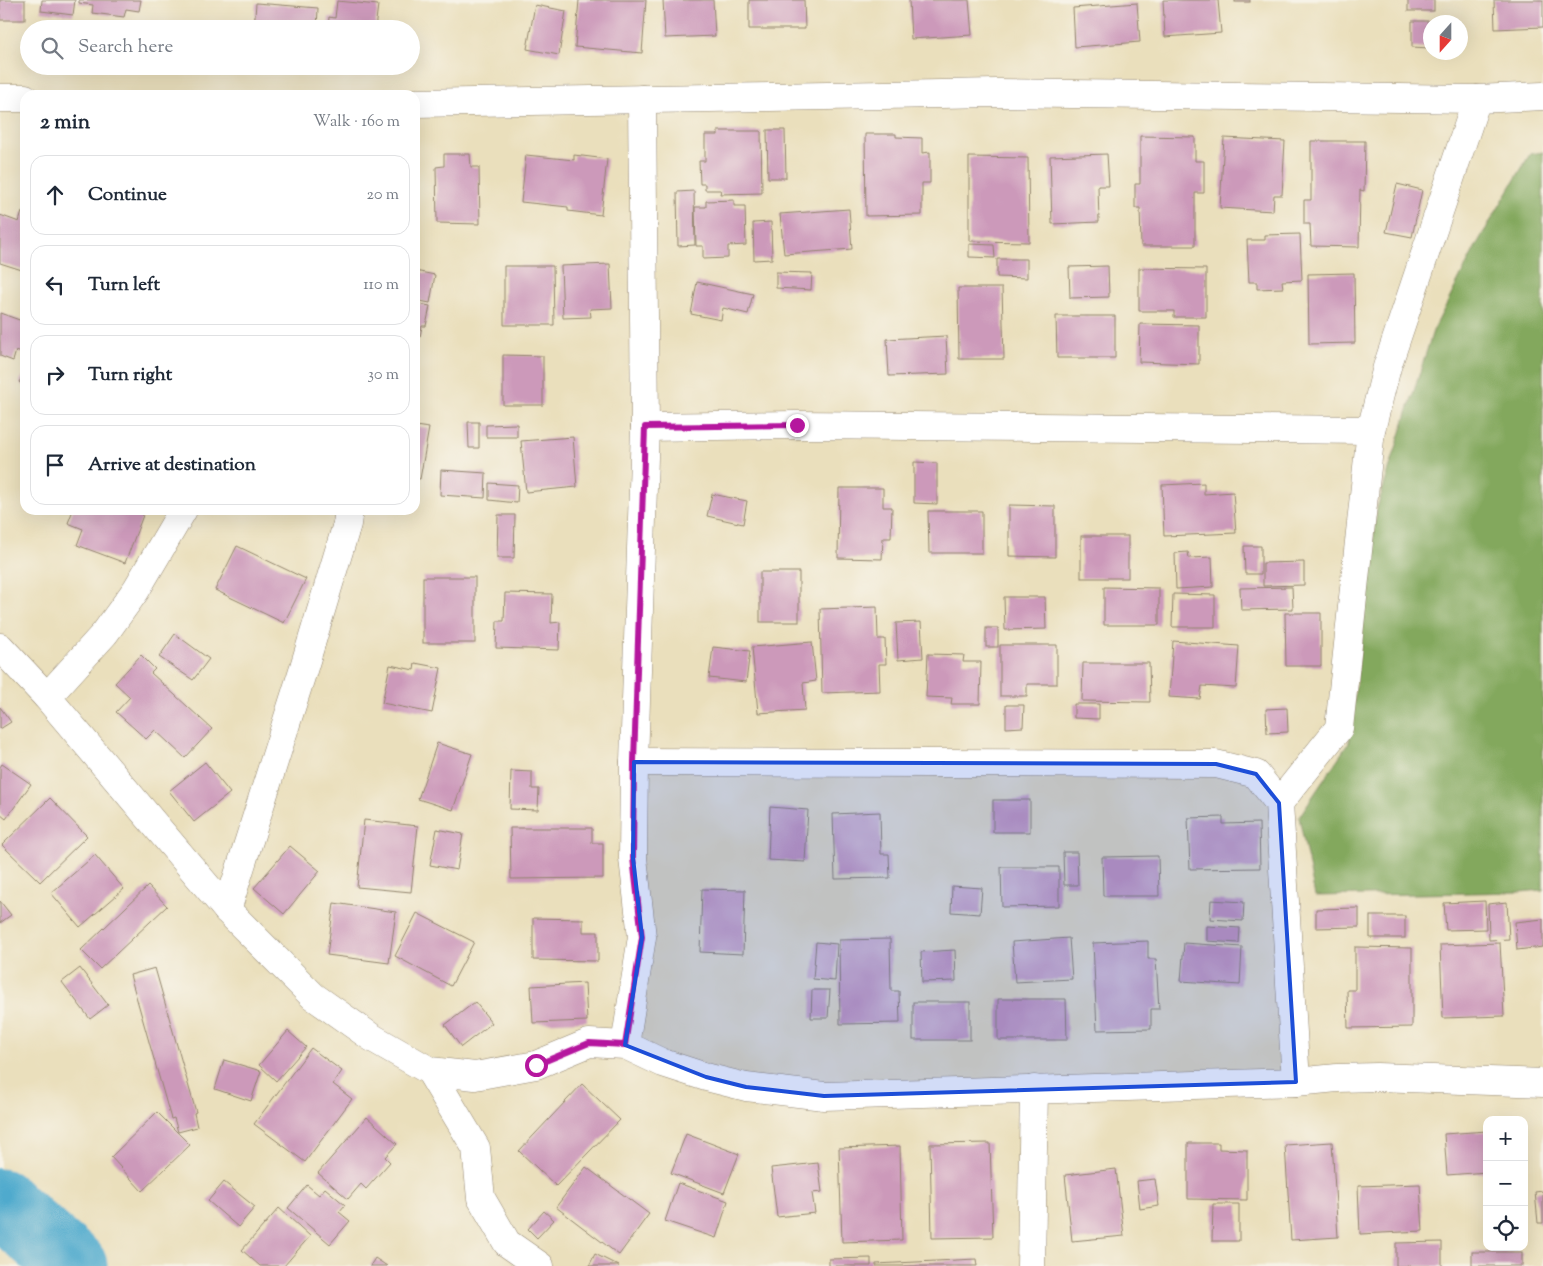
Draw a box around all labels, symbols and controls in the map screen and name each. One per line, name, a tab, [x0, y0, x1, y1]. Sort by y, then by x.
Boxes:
north arrow	[1423, 15, 1468, 60]
search box	[20, 20, 420, 75]
icon: search	[38, 34, 66, 62]
text: Search here	[78, 34, 173, 61]
text: 2 min	[40, 108, 90, 138]
text: Walk · 160 m	[313, 111, 400, 134]
icon: ahead	[41, 181, 69, 209]
text: Continue	[88, 182, 167, 209]
text: 20 m	[366, 184, 399, 207]
icon: left	[41, 271, 69, 299]
text: Turn left	[88, 272, 160, 299]
text: 110 m	[363, 274, 399, 297]
icon: right	[41, 361, 69, 389]
text: Turn right	[88, 362, 172, 389]
text: 30 m	[368, 364, 399, 387]
route end	[786, 414, 809, 437]
icon: arrive	[41, 451, 69, 479]
text: Arrive at destination	[88, 452, 256, 479]
route start	[525, 1054, 548, 1077]
map controls	[1483, 1116, 1528, 1251]
button: +	[1483, 1116, 1528, 1161]
button: −	[1483, 1161, 1528, 1206]
button: locate	[1483, 1206, 1528, 1251]

